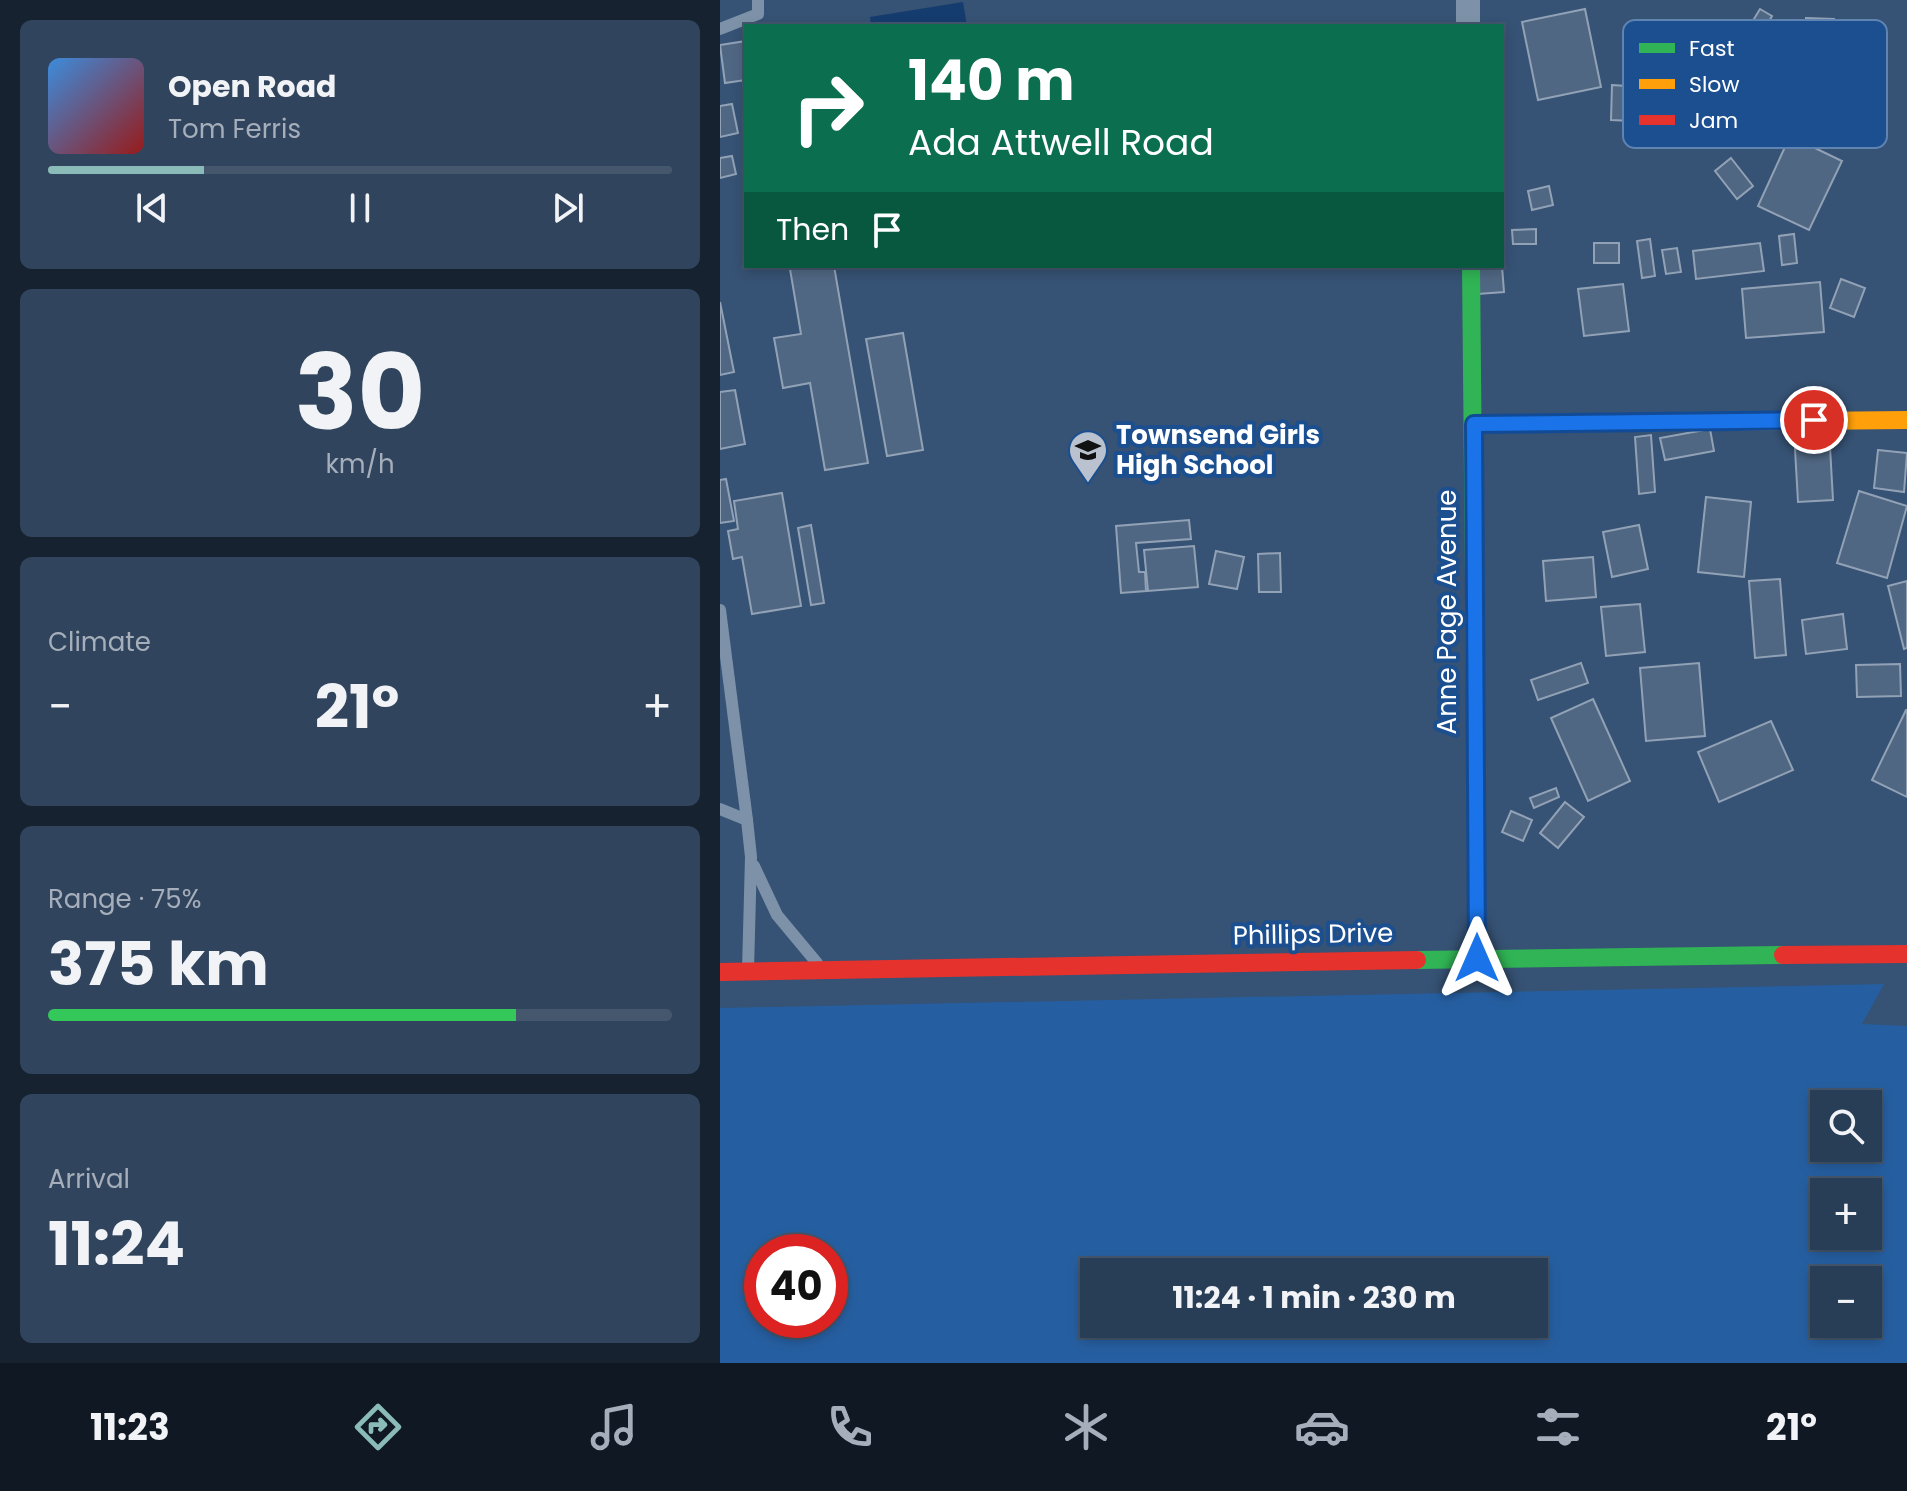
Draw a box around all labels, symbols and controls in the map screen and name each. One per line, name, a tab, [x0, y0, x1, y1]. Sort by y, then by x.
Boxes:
legend	[1623, 20, 1887, 148]
text: Fast	[1689, 33, 1734, 64]
text: 140 m	[908, 41, 1075, 120]
icon: right	[776, 56, 880, 160]
text: Open Road	[168, 65, 336, 108]
text: Slow	[1689, 69, 1739, 100]
text: Jam	[1689, 105, 1738, 136]
text: Tom Ferris	[168, 111, 301, 147]
text: Ada Attwell Road	[908, 117, 1214, 168]
icon: previous	[130, 186, 174, 230]
icon: pause	[338, 186, 382, 230]
icon: next	[546, 186, 590, 230]
text: Then	[776, 208, 849, 251]
icon: arrive	[865, 208, 909, 252]
text: 30	[295, 320, 425, 465]
pin	[1780, 386, 1848, 454]
icon: arrive	[1792, 398, 1836, 442]
place label: Townsend Girls High School	[1116, 417, 1320, 483]
school or university icon: Townsend Girls High School	[1067, 429, 1109, 484]
text: km/h	[325, 446, 395, 482]
street label: Anne Page Avenue	[1429, 490, 1465, 734]
text: Climate	[48, 624, 151, 660]
text: 21°	[315, 665, 399, 749]
text: −	[48, 676, 72, 737]
text: +	[642, 676, 672, 737]
text: Range · 75%	[48, 881, 201, 917]
street label: Phillips Drive	[1232, 915, 1394, 953]
position arrow	[1435, 916, 1519, 1000]
text: 375 km	[48, 922, 269, 1006]
map controls	[1810, 1090, 1882, 1338]
button: search	[1810, 1090, 1882, 1162]
text: Arrival	[48, 1161, 130, 1197]
button: +	[1810, 1178, 1882, 1250]
text: 11:24	[48, 1202, 185, 1286]
speed limit sign: 40	[744, 1234, 848, 1338]
button: −	[1810, 1266, 1882, 1338]
text: 11:24 · 1 min · 230 m	[1172, 1276, 1456, 1319]
icon: directions	[350, 1399, 406, 1455]
icon: music	[586, 1399, 642, 1455]
icon: phone	[822, 1399, 878, 1455]
icon: climate	[1058, 1399, 1114, 1455]
icon: car	[1294, 1399, 1350, 1455]
icon: filters	[1530, 1399, 1586, 1455]
text: 11:23	[90, 1402, 170, 1453]
text: 21°	[1766, 1402, 1817, 1453]

